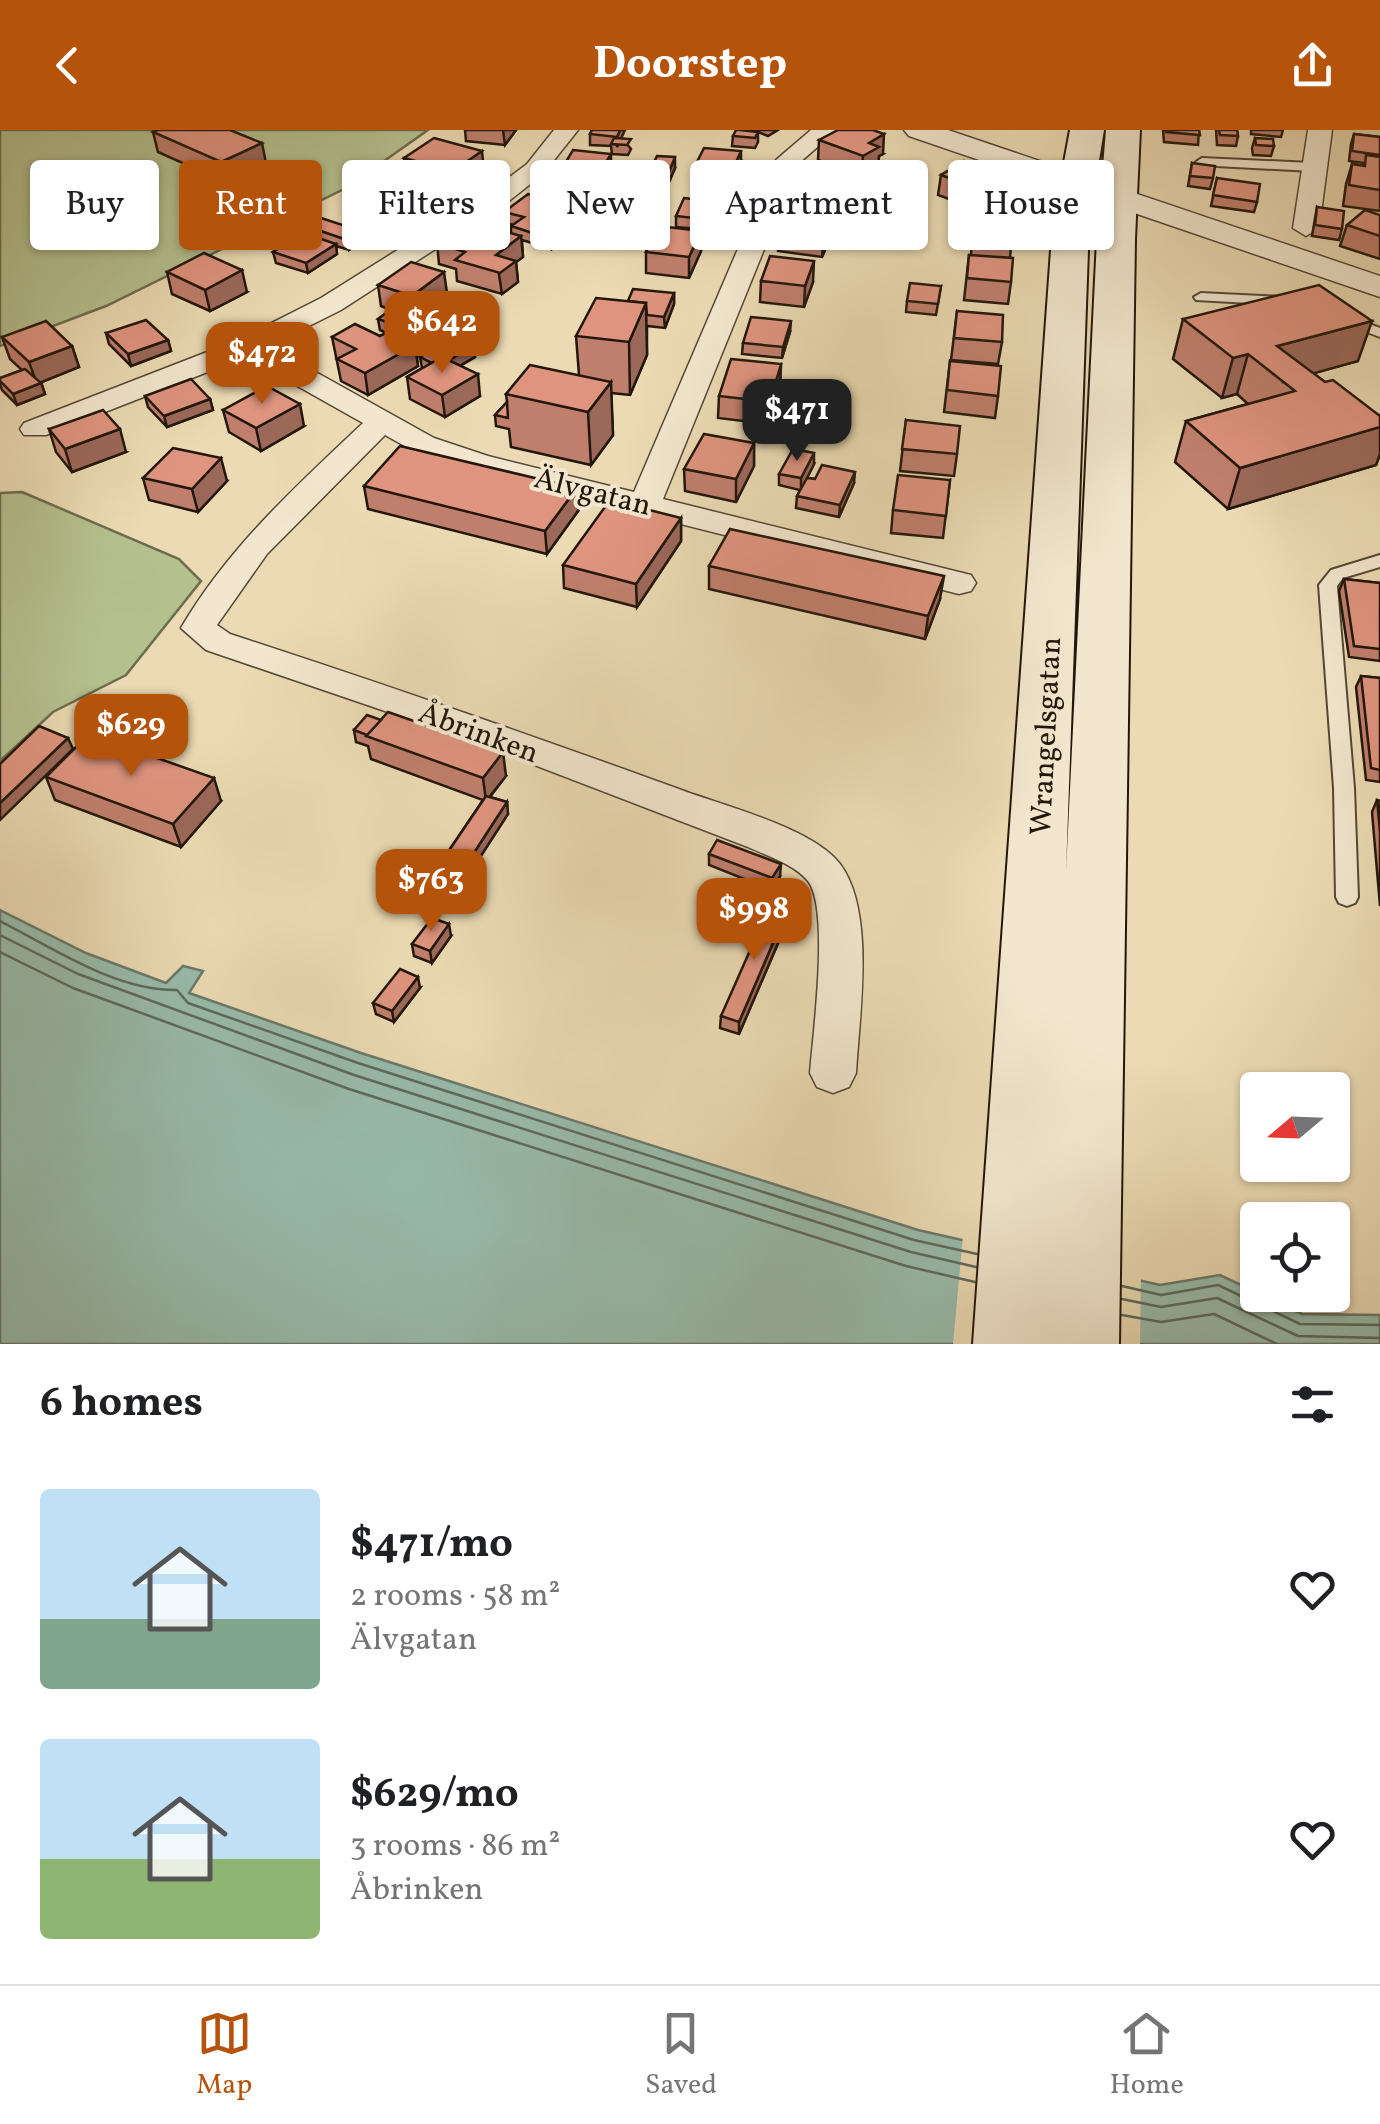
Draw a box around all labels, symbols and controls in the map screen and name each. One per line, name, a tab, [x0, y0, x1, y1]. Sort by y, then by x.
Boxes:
text: Doorstep	[593, 34, 787, 97]
icon: back	[40, 38, 95, 93]
icon: share	[1285, 38, 1340, 93]
chip: Buy	[30, 160, 159, 250]
chip: Rent	[179, 160, 322, 250]
chip: Filters	[342, 160, 510, 250]
chip: New	[530, 160, 670, 250]
chip: Apartment	[690, 160, 928, 250]
chip: House	[948, 160, 1114, 250]
pin: $642	[383, 291, 501, 376]
text: $642	[407, 301, 478, 345]
pin: $472	[203, 322, 321, 407]
text: $472	[228, 332, 296, 376]
pin: $471	[738, 379, 856, 464]
text: $471	[764, 389, 830, 433]
street label: Älvgatan	[530, 458, 655, 528]
street label: Wrangelsgatan	[1021, 636, 1073, 836]
street label: Åbrinken	[412, 693, 544, 775]
pin: $629	[72, 694, 190, 779]
text: $629	[96, 704, 166, 748]
pin: $763	[372, 849, 490, 934]
text: $763	[398, 859, 464, 903]
pin: $998	[695, 878, 813, 963]
text: $998	[719, 888, 789, 932]
north arrow	[1240, 1072, 1350, 1182]
map controls	[1240, 1072, 1350, 1312]
button: locate	[1240, 1202, 1350, 1312]
text: 6 homes	[40, 1375, 203, 1434]
icon: filters	[1285, 1377, 1340, 1432]
text: $471/mo	[350, 1516, 513, 1575]
icon: home	[120, 1529, 240, 1649]
icon: heart	[1285, 1562, 1340, 1617]
text: 2 rooms · 58 m²	[350, 1575, 560, 1619]
text: Älvgatan	[350, 1619, 477, 1663]
text: $629/mo	[350, 1766, 519, 1825]
icon: home	[120, 1779, 240, 1899]
icon: heart	[1285, 1812, 1340, 1867]
text: 3 rooms · 86 m²	[350, 1825, 560, 1869]
text: Åbrinken	[350, 1869, 483, 1913]
tab: Map	[196, 2006, 252, 2105]
tab: Saved	[645, 2006, 717, 2105]
tab: Home	[1110, 2006, 1184, 2105]

